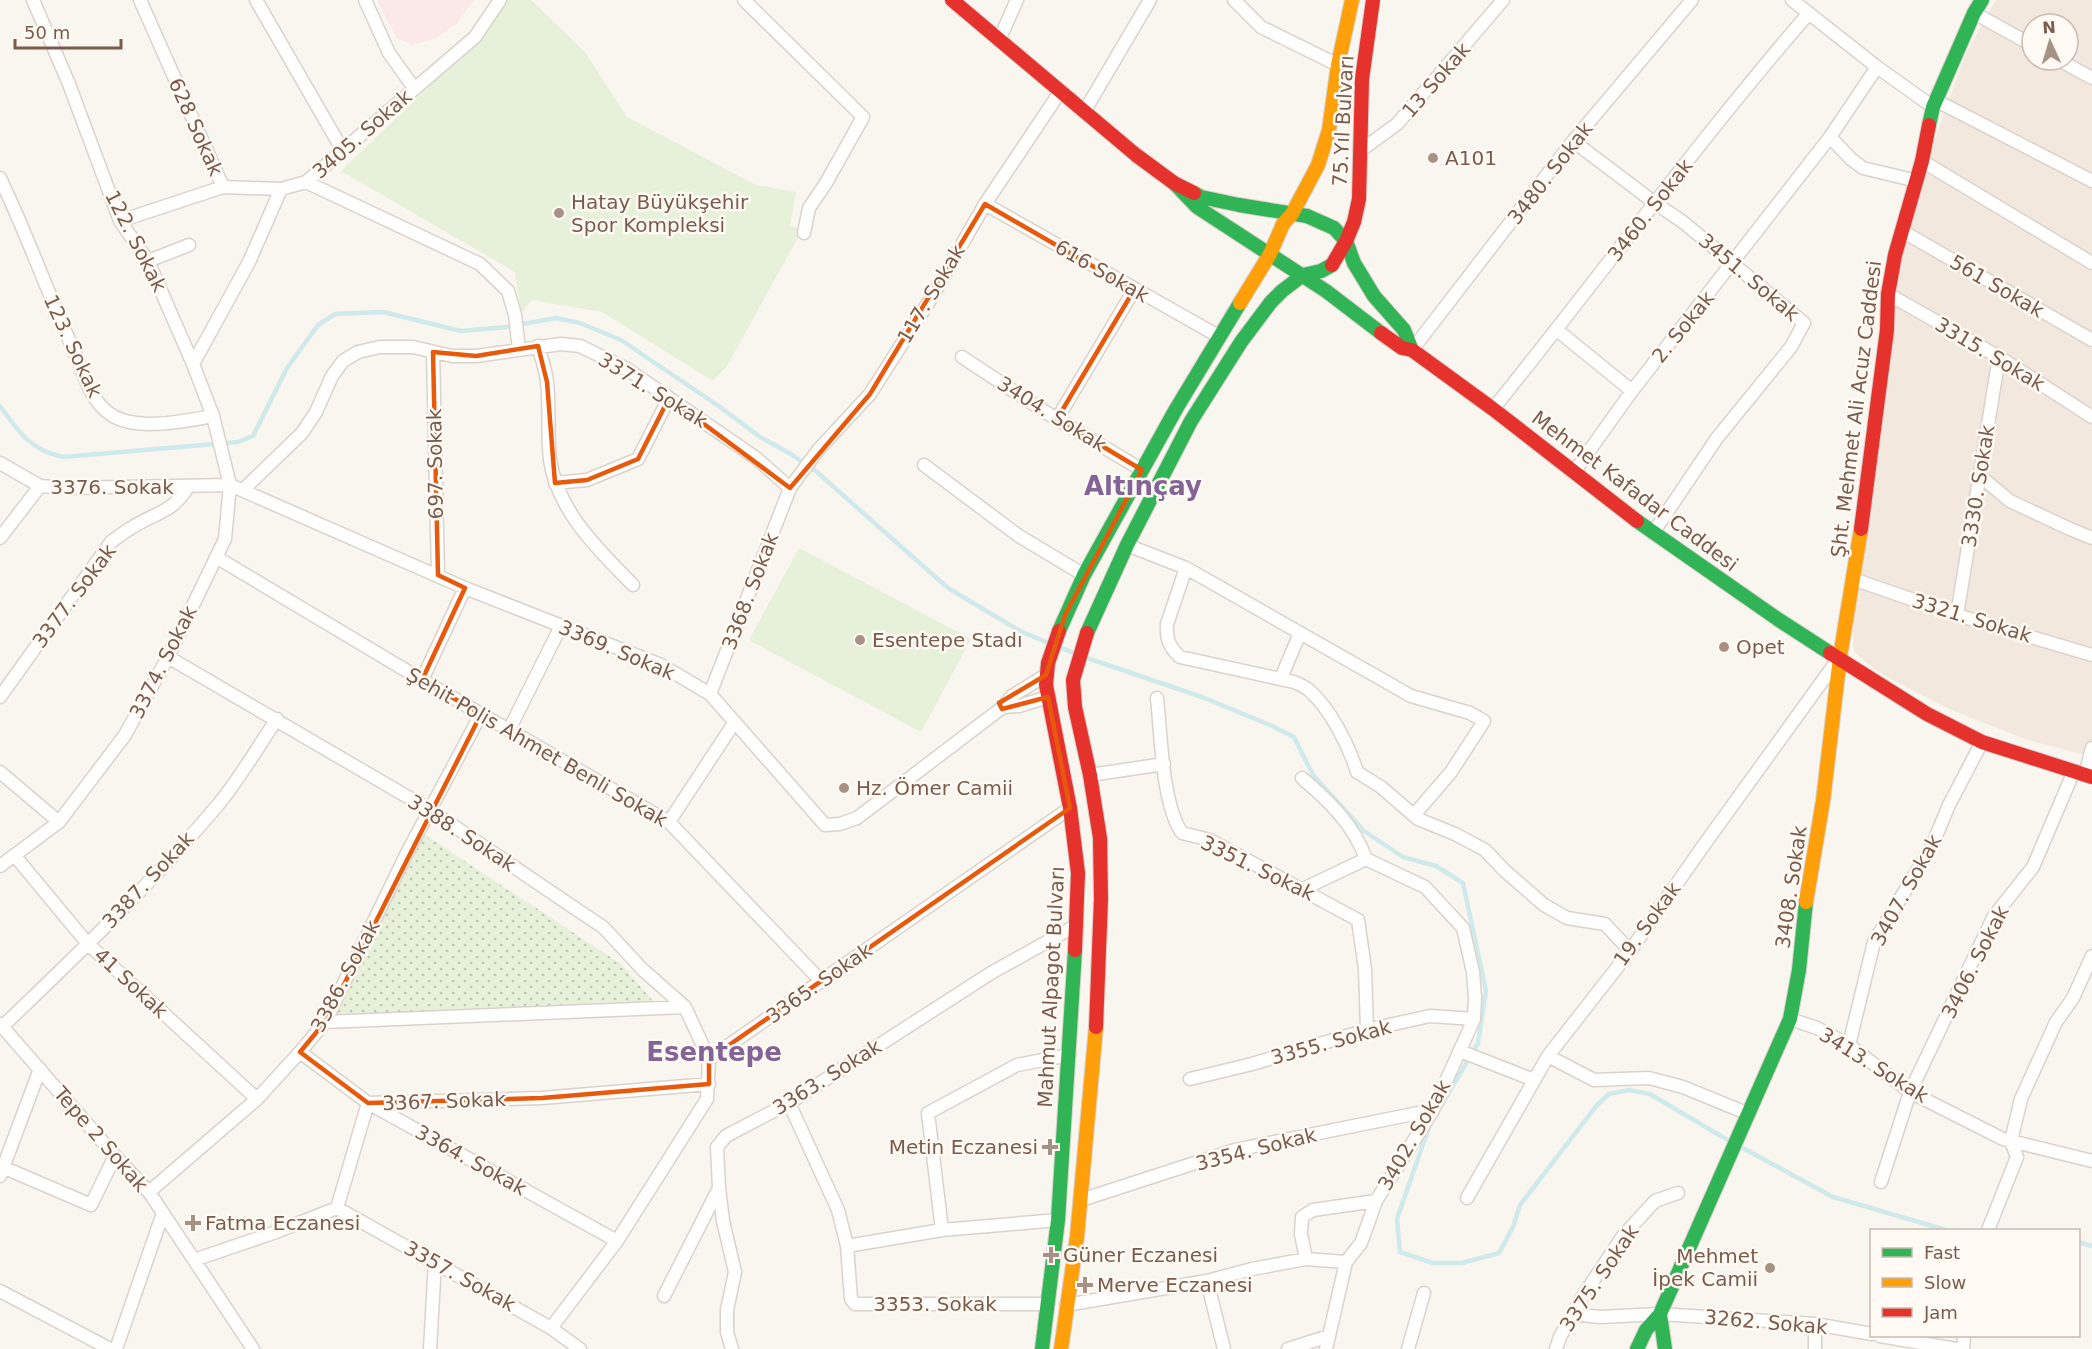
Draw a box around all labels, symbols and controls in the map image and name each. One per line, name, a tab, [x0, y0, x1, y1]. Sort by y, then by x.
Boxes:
scale bar	[15, 12, 122, 50]
north arrow	[2020, 12, 2080, 72]
text: N	[2042, 18, 2056, 37]
text: 50 m	[24, 22, 70, 43]
street label: 13 Sokak	[1397, 37, 1475, 123]
street label: 75.Yıl Bulvarı	[1328, 55, 1358, 187]
street label: 628 Sokak	[164, 74, 228, 180]
street label: 3405. Sokak	[307, 84, 417, 184]
street label: 3480. Sokak	[1502, 117, 1598, 229]
place label: A101	[1445, 146, 1497, 170]
marker: A101	[1426, 151, 1440, 165]
street label: 3460. Sokak	[1602, 154, 1698, 266]
street label: 122. Sokak	[100, 186, 172, 296]
place label: Hatay Büyükşehir Spor Kompleksi	[571, 190, 749, 237]
marker: Hatay Büyükşehir Spor Kompleksi	[552, 206, 566, 220]
street label: 3451. Sokak	[1694, 228, 1804, 326]
street label: 616 Sokak	[1051, 234, 1154, 308]
street label: 117. Sokak	[892, 240, 970, 348]
street label: 561 Sokak	[1946, 249, 2049, 323]
street label: Şht. Mehmet Ali Acuz Caddesi	[1826, 259, 1886, 559]
street label: 2. Sokak	[1647, 286, 1719, 368]
street label: 123. Sokak	[39, 291, 107, 402]
street label: 3315. Sokak	[1931, 312, 2050, 396]
street label: 3371. Sokak	[594, 347, 712, 433]
street label: 3404. Sokak	[993, 371, 1111, 457]
street label: Mehmet Kafadar Caddesi	[1527, 406, 1743, 576]
street label: 697. Sokak	[422, 408, 448, 520]
street label: 3330. Sokak	[1956, 423, 2000, 549]
district label: Altınçay	[1084, 471, 1202, 501]
street label: 3376. Sokak	[50, 475, 174, 499]
street label: 3368. Sokak	[717, 529, 784, 653]
street label: 3377. Sokak	[27, 539, 121, 653]
street label: 3321. Sokak	[1909, 588, 2035, 648]
street label: 3374. Sokak	[124, 601, 202, 723]
street label: 3369. Sokak	[555, 615, 679, 685]
place label: Esentepe Stadı	[872, 628, 1023, 652]
marker: Esentepe Stadı	[853, 633, 867, 647]
place label: Opet	[1736, 635, 1785, 659]
marker: Opet	[1717, 640, 1731, 654]
street label: Şehit Polis Ahmet Benli Sokak	[402, 662, 672, 832]
place label: Hz. Ömer Camii	[856, 776, 1013, 800]
marker: Hz. Ömer Camii	[837, 781, 851, 795]
street label: 3388. Sokak	[404, 789, 521, 877]
street label: 3408. Sokak	[1771, 824, 1812, 950]
street label: 3387. Sokak	[97, 826, 199, 933]
street label: 3351. Sokak	[1197, 830, 1319, 906]
street label: 3407. Sokak	[1866, 830, 1947, 950]
street label: Mahmut Alpagot Bulvarı	[1033, 866, 1069, 1108]
street label: 19. Sokak	[1608, 877, 1686, 971]
street label: 3406. Sokak	[1936, 901, 2014, 1023]
street label: 3386. Sokak	[305, 915, 385, 1036]
street label: 3365. Sokak	[761, 937, 877, 1028]
street label: 41 Sokak	[89, 943, 173, 1023]
street label: 3355. Sokak	[1268, 1014, 1394, 1070]
street label: 3413. Sokak	[1815, 1022, 1933, 1108]
street label: 3363. Sokak	[768, 1034, 886, 1120]
district label: Esentepe	[646, 1037, 782, 1067]
street label: 3402. Sokak	[1373, 1075, 1456, 1195]
street label: Tepe 2 Sokak	[48, 1081, 153, 1197]
street label: 3367. Sokak	[382, 1087, 507, 1115]
street label: 3364. Sokak	[411, 1120, 531, 1201]
street label: 3354. Sokak	[1193, 1122, 1319, 1176]
place label: Metin Eczanesi	[889, 1135, 1038, 1159]
marker: Metin Eczanesi	[1043, 1140, 1057, 1154]
place label: Fatma Eczanesi	[205, 1211, 360, 1235]
marker: Fatma Eczanesi	[186, 1216, 200, 1230]
street label: 3375. Sokak	[1554, 1220, 1644, 1336]
legend	[1870, 1229, 2080, 1337]
street label: 3357. Sokak	[400, 1236, 520, 1317]
text: Fast	[1924, 1242, 1960, 1263]
place label: Güner Eczanesi	[1063, 1243, 1218, 1267]
place label: Mehmet İpek Camii	[1652, 1244, 1758, 1291]
marker: Güner Eczanesi	[1044, 1248, 1058, 1262]
marker: Mehmet İpek Camii	[1763, 1261, 1777, 1275]
text: Slow	[1924, 1272, 1966, 1293]
place label: Merve Eczanesi	[1097, 1273, 1253, 1297]
marker: Merve Eczanesi	[1078, 1278, 1092, 1292]
street label: 3353. Sokak	[873, 1292, 997, 1316]
text: Jam	[1923, 1302, 1958, 1323]
street label: 3262. Sokak	[1703, 1305, 1829, 1339]

